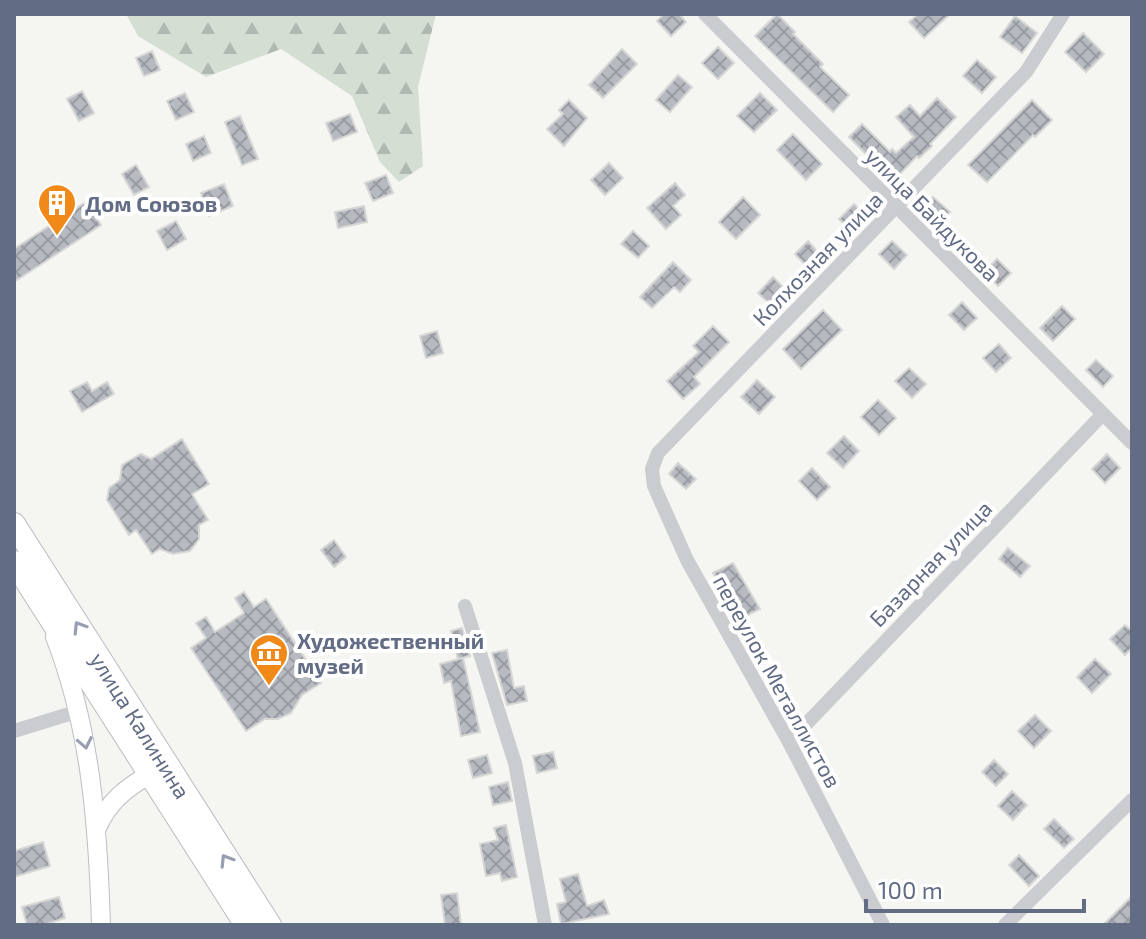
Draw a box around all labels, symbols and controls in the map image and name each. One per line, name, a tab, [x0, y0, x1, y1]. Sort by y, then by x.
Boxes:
street label: улица Байдукова	[860, 142, 1005, 287]
building icon: Дом Союзов	[36, 182, 78, 237]
street label: Колхозная улица	[747, 186, 888, 331]
place label: Дом Союзов	[85, 190, 217, 216]
street label: Базарная улица	[864, 495, 997, 632]
street label: переулок Металлистов	[708, 570, 847, 792]
one-way arrow	[73, 621, 88, 636]
place label: Художественный музей	[297, 627, 484, 678]
museum icon: Художественный музей	[248, 632, 290, 687]
street label: улица Калинина	[85, 647, 196, 804]
one-way arrow	[76, 736, 93, 750]
one-way arrow	[221, 854, 236, 869]
scale bar	[866, 863, 1084, 913]
text: 100 m	[878, 875, 943, 904]

